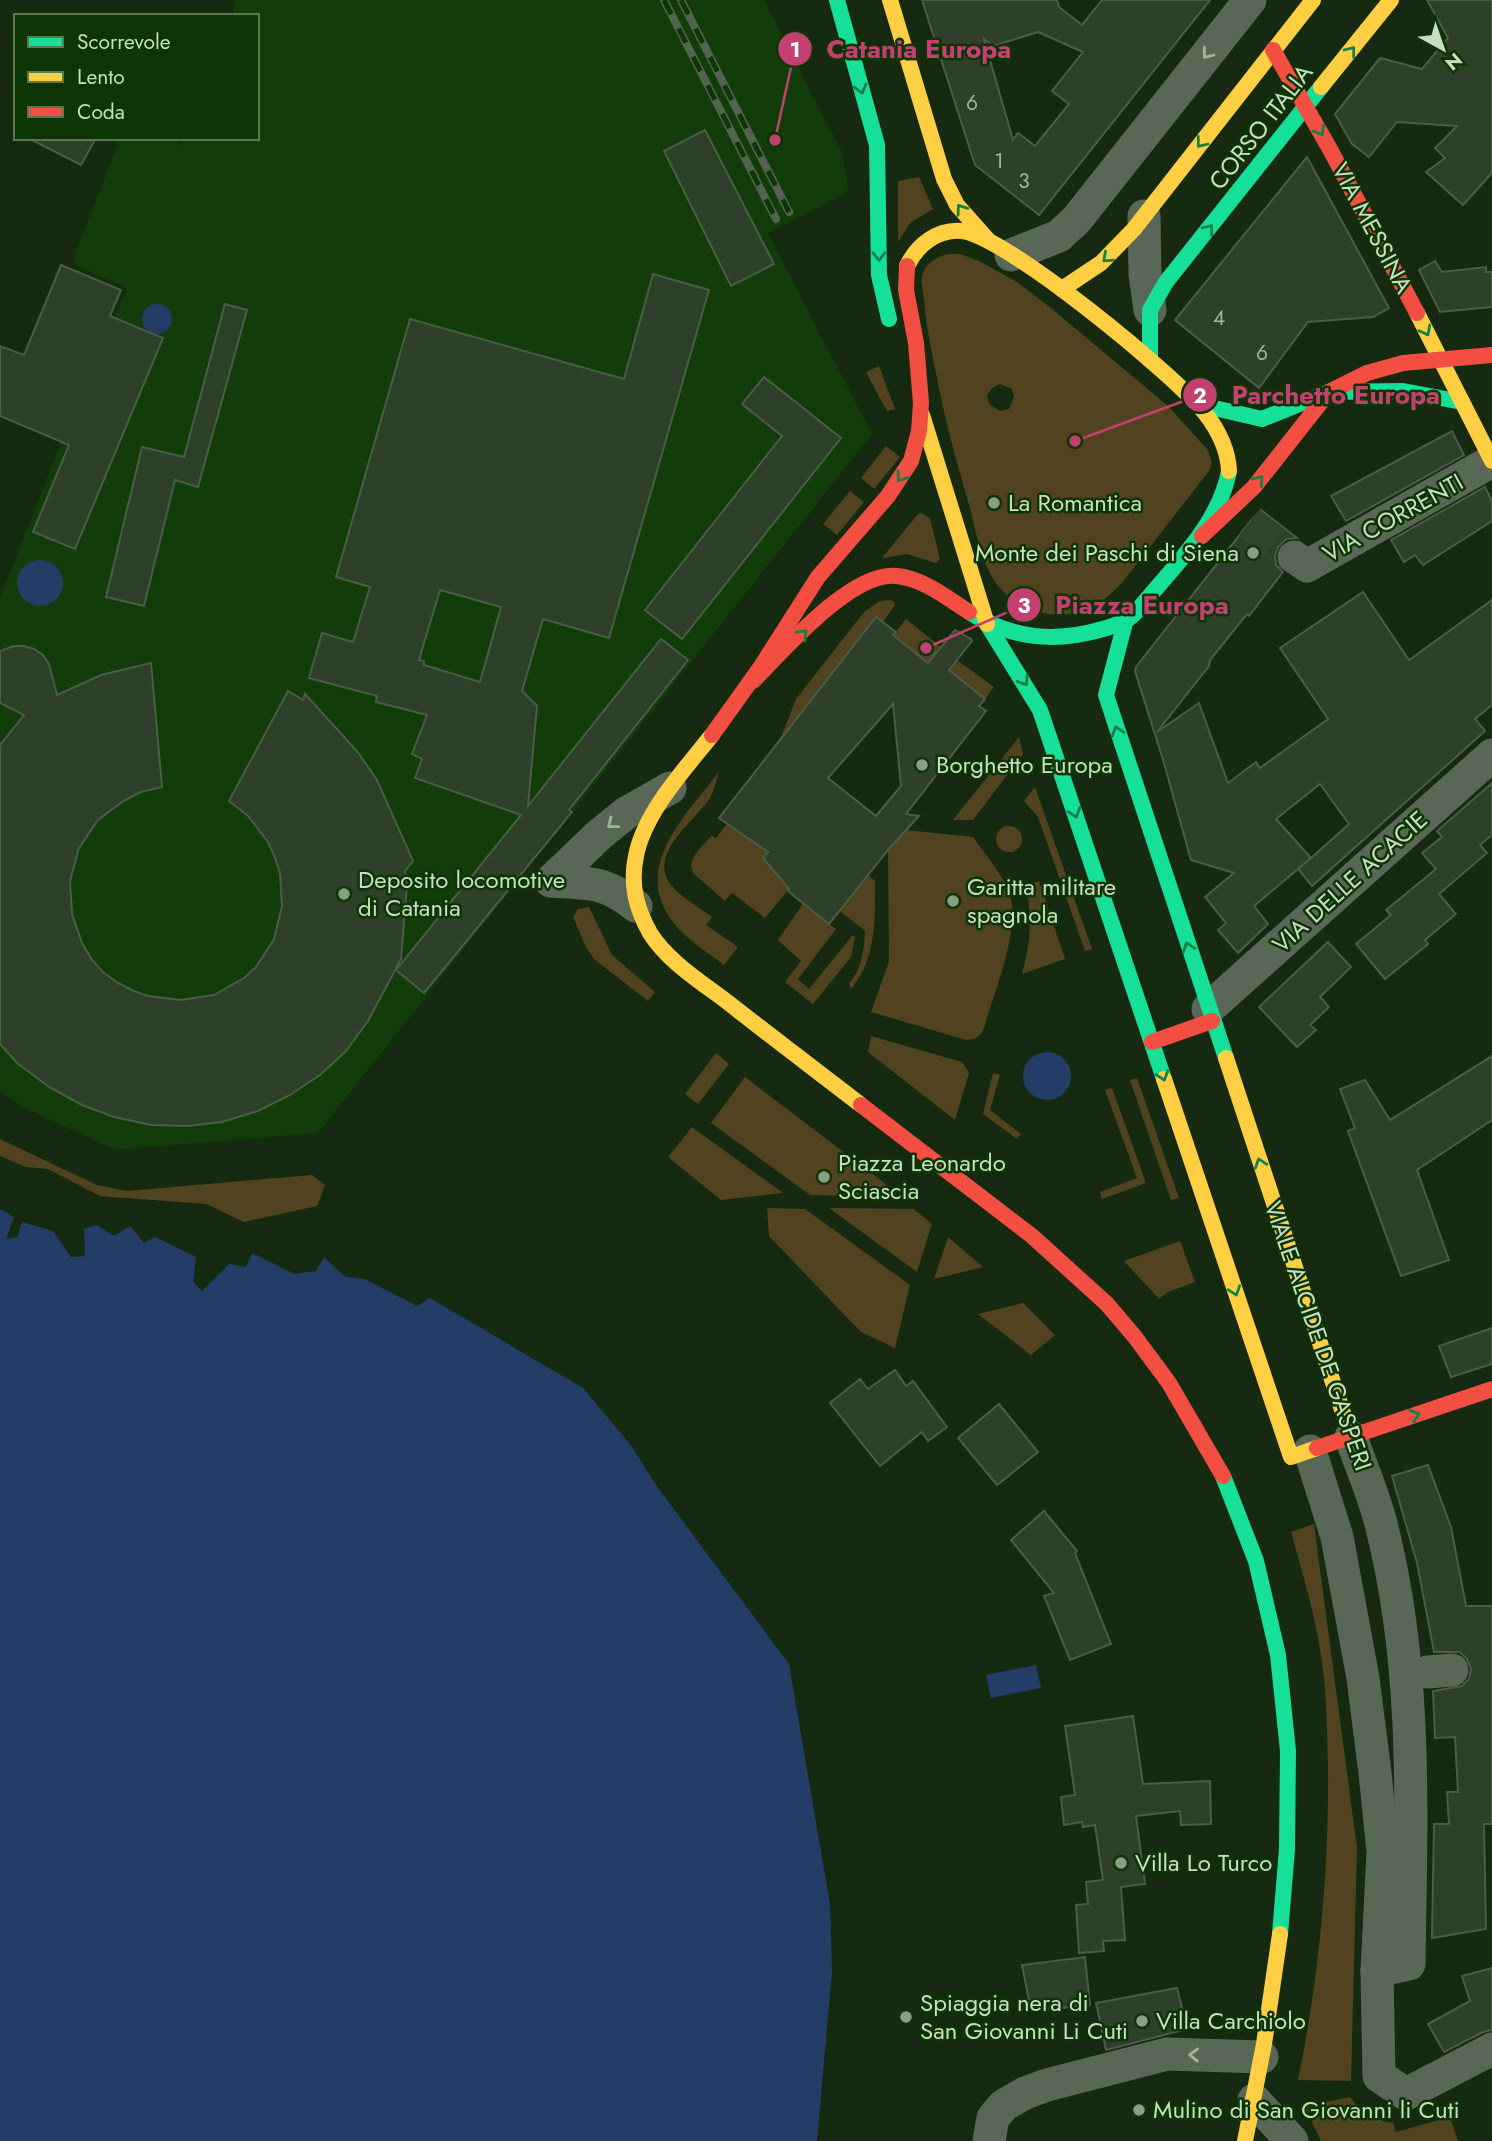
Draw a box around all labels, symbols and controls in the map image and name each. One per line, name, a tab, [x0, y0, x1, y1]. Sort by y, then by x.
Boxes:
legend	[14, 14, 259, 140]
north arrow	[1408, 14, 1478, 84]
callout: Catania Europa	[777, 26, 1025, 73]
text: Scorrevole	[77, 27, 171, 57]
text: Catania Europa	[827, 30, 1011, 68]
text: 1	[790, 35, 800, 65]
one-way arrow	[1203, 46, 1216, 58]
one-way arrow	[1342, 46, 1355, 59]
text: N	[1439, 46, 1468, 77]
street label: CORSO ITALIA	[1200, 56, 1321, 197]
text: Lento	[77, 62, 125, 92]
one-way arrow	[853, 83, 868, 95]
house number: 6	[966, 88, 978, 118]
text: Coda	[77, 97, 125, 127]
one-way arrow	[1311, 123, 1325, 136]
one-way arrow	[1197, 135, 1210, 148]
house number: 1	[994, 146, 1004, 176]
street label: VIA MESSINA	[1323, 156, 1422, 300]
house number: 3	[1018, 166, 1030, 196]
one-way arrow	[957, 204, 969, 217]
one-way arrow	[1201, 225, 1214, 237]
one-way arrow	[1103, 249, 1116, 262]
one-way arrow	[871, 251, 887, 262]
house number: 4	[1213, 303, 1225, 333]
one-way arrow	[1418, 324, 1432, 337]
house number: 6	[1256, 338, 1268, 368]
callout: Parchetto Europa	[1183, 372, 1454, 419]
text: Parchetto Europa	[1232, 376, 1440, 414]
text: 2	[1193, 381, 1207, 411]
street label: VIA CORRENTI	[1316, 464, 1469, 571]
one-way arrow	[897, 469, 909, 482]
one-way arrow	[1251, 476, 1264, 488]
place label: La Romantica	[1008, 485, 1142, 520]
marker: La Romantica	[986, 495, 1002, 511]
place label: Monte dei Paschi di Siena	[975, 535, 1239, 570]
marker: Monte dei Paschi di Siena	[1245, 545, 1261, 561]
callout: Piazza Europa	[1007, 582, 1243, 629]
text: Piazza Europa	[1055, 586, 1229, 624]
text: 3	[1017, 591, 1031, 621]
one-way arrow	[794, 629, 807, 642]
one-way arrow	[1015, 673, 1028, 686]
one-way arrow	[1111, 725, 1126, 737]
place label: Borghetto Europa	[936, 747, 1113, 782]
marker: Borghetto Europa	[914, 757, 930, 773]
street label: VIA DELLE ACACIE	[1264, 802, 1435, 961]
one-way arrow	[1067, 807, 1081, 819]
one-way arrow	[608, 815, 620, 828]
place label: Deposito locomotive di Catania	[358, 862, 565, 925]
place label: Garitta militare spagnola	[967, 869, 1116, 932]
marker: Deposito locomotive di Catania	[336, 886, 352, 902]
marker: Garitta militare spagnola	[945, 893, 961, 909]
one-way arrow	[1182, 942, 1196, 954]
one-way arrow	[1155, 1069, 1169, 1081]
place label: Piazza Leonardo Sciascia	[838, 1145, 1006, 1208]
one-way arrow	[1254, 1157, 1268, 1170]
marker: Piazza Leonardo Sciascia	[816, 1169, 832, 1185]
street label: VIALE ALCIDE DE GASPERI	[1256, 1196, 1381, 1475]
one-way arrow	[1227, 1285, 1241, 1297]
one-way arrow	[1409, 1409, 1421, 1423]
place label: Villa Lo Turco	[1135, 1845, 1272, 1880]
marker: Villa Lo Turco	[1113, 1855, 1129, 1871]
place label: Spiaggia nera di San Giovanni Li Cuti	[920, 1985, 1128, 2048]
place label: Villa Carchiolo	[1156, 2003, 1306, 2038]
marker: Spiaggia nera di San Giovanni Li Cuti	[898, 2009, 914, 2025]
marker: Villa Carchiolo	[1134, 2013, 1150, 2029]
one-way arrow	[1188, 2047, 1199, 2063]
place label: Mulino di San Giovanni li Cuti	[1153, 2092, 1460, 2127]
marker: Mulino di San Giovanni li Cuti	[1131, 2102, 1147, 2118]

